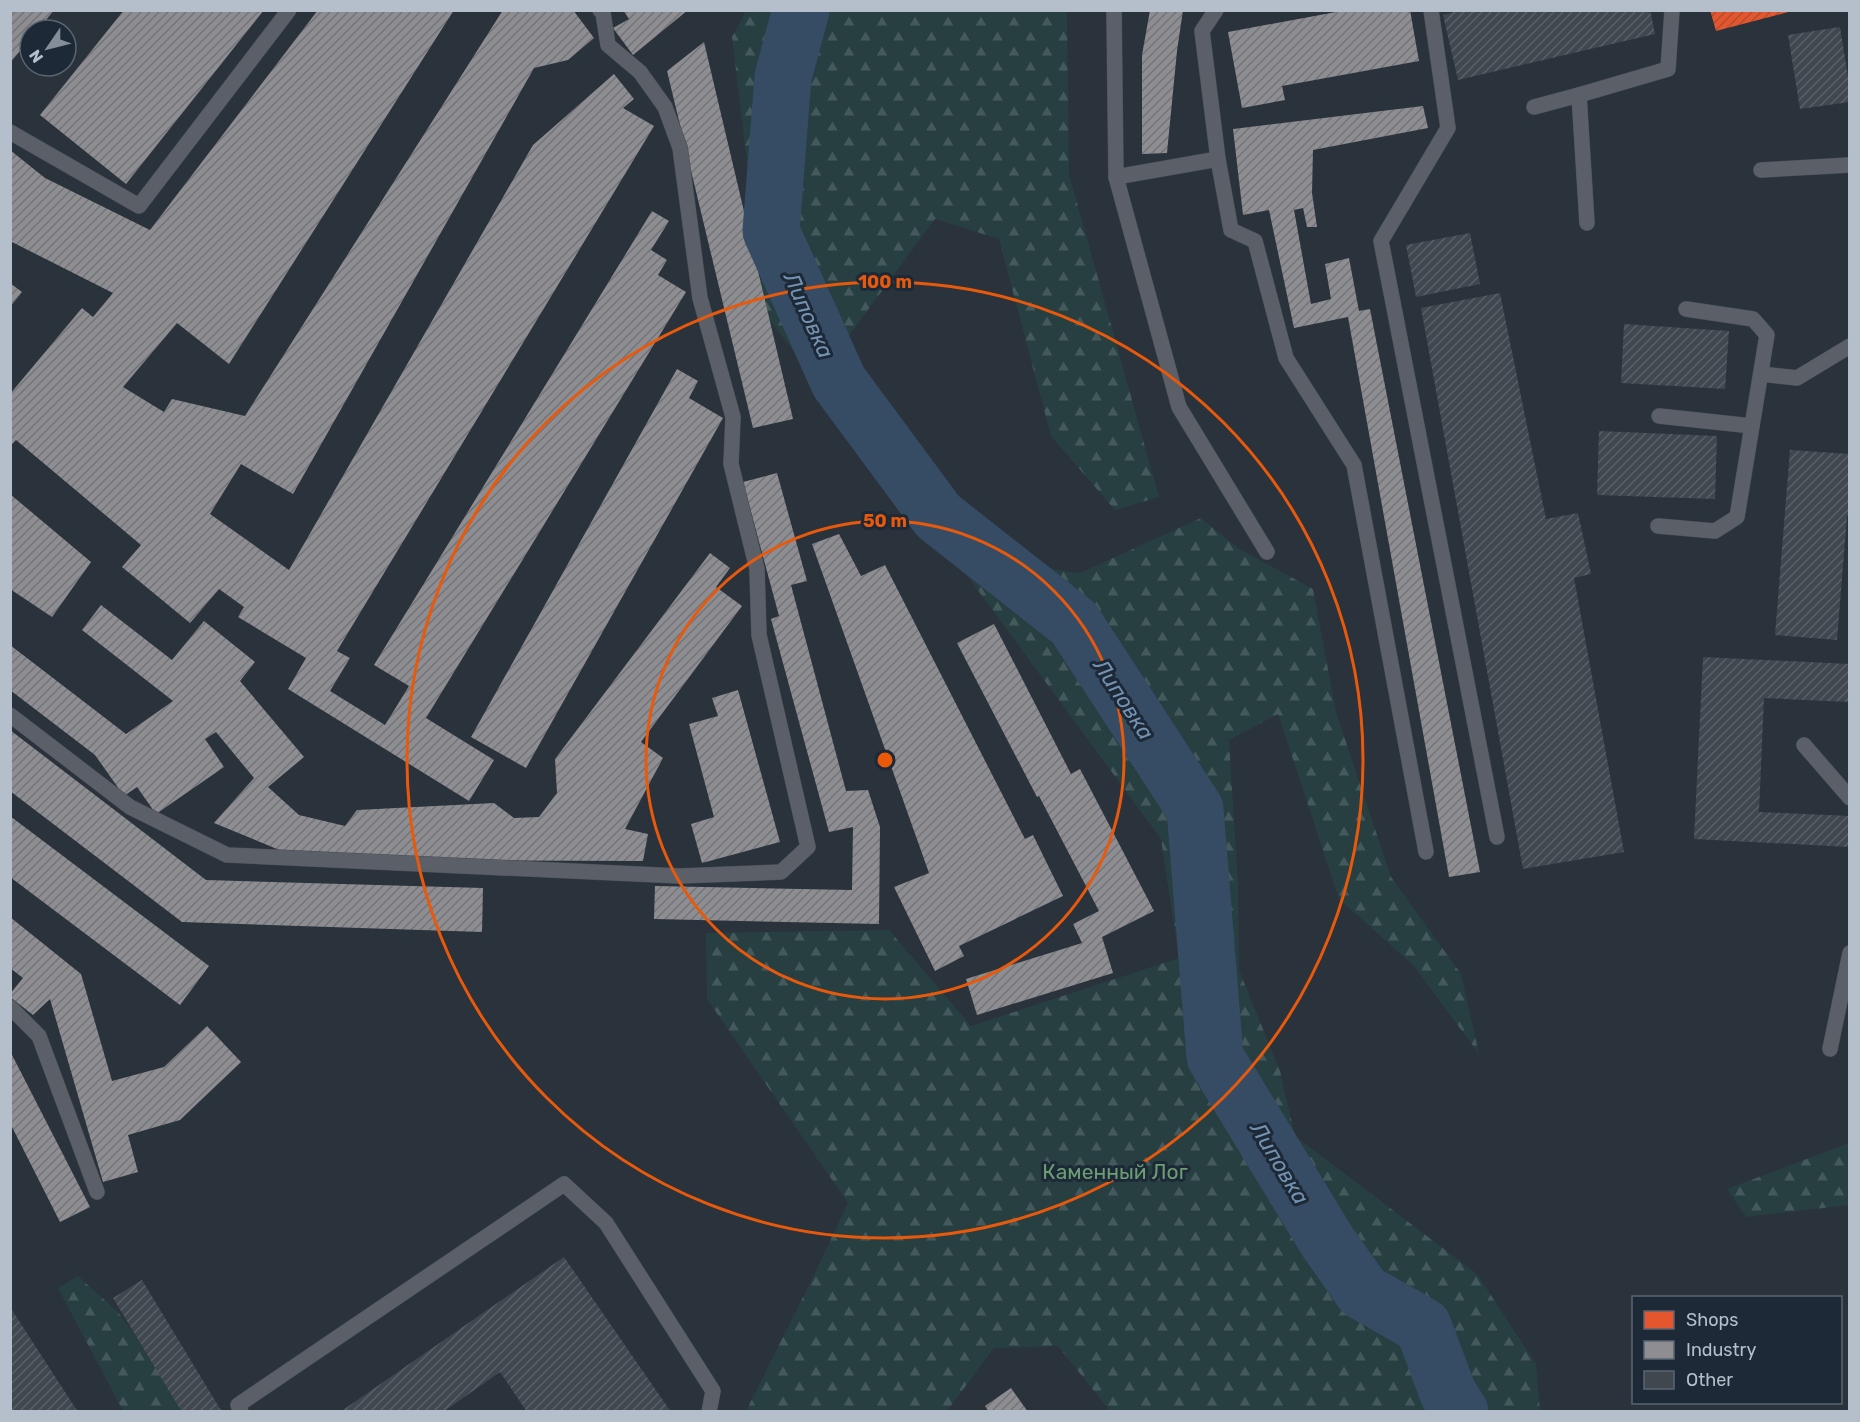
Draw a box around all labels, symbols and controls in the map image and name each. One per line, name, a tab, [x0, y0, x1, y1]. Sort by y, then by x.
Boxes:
north arrow	[18, 18, 78, 78]
text: N	[25, 46, 47, 66]
water label: Липовка	[777, 266, 839, 362]
text: 100 m	[858, 271, 912, 293]
text: 50 m	[863, 510, 907, 532]
water label: Липовка	[1086, 652, 1160, 745]
centre of rings	[875, 750, 895, 770]
water label: Липовка	[1244, 1116, 1315, 1209]
park label: Каменный Лог	[1042, 1159, 1188, 1184]
legend	[1632, 1296, 1842, 1404]
text: Shops	[1686, 1309, 1738, 1331]
text: Industry	[1686, 1339, 1756, 1361]
text: Other	[1686, 1369, 1733, 1391]

